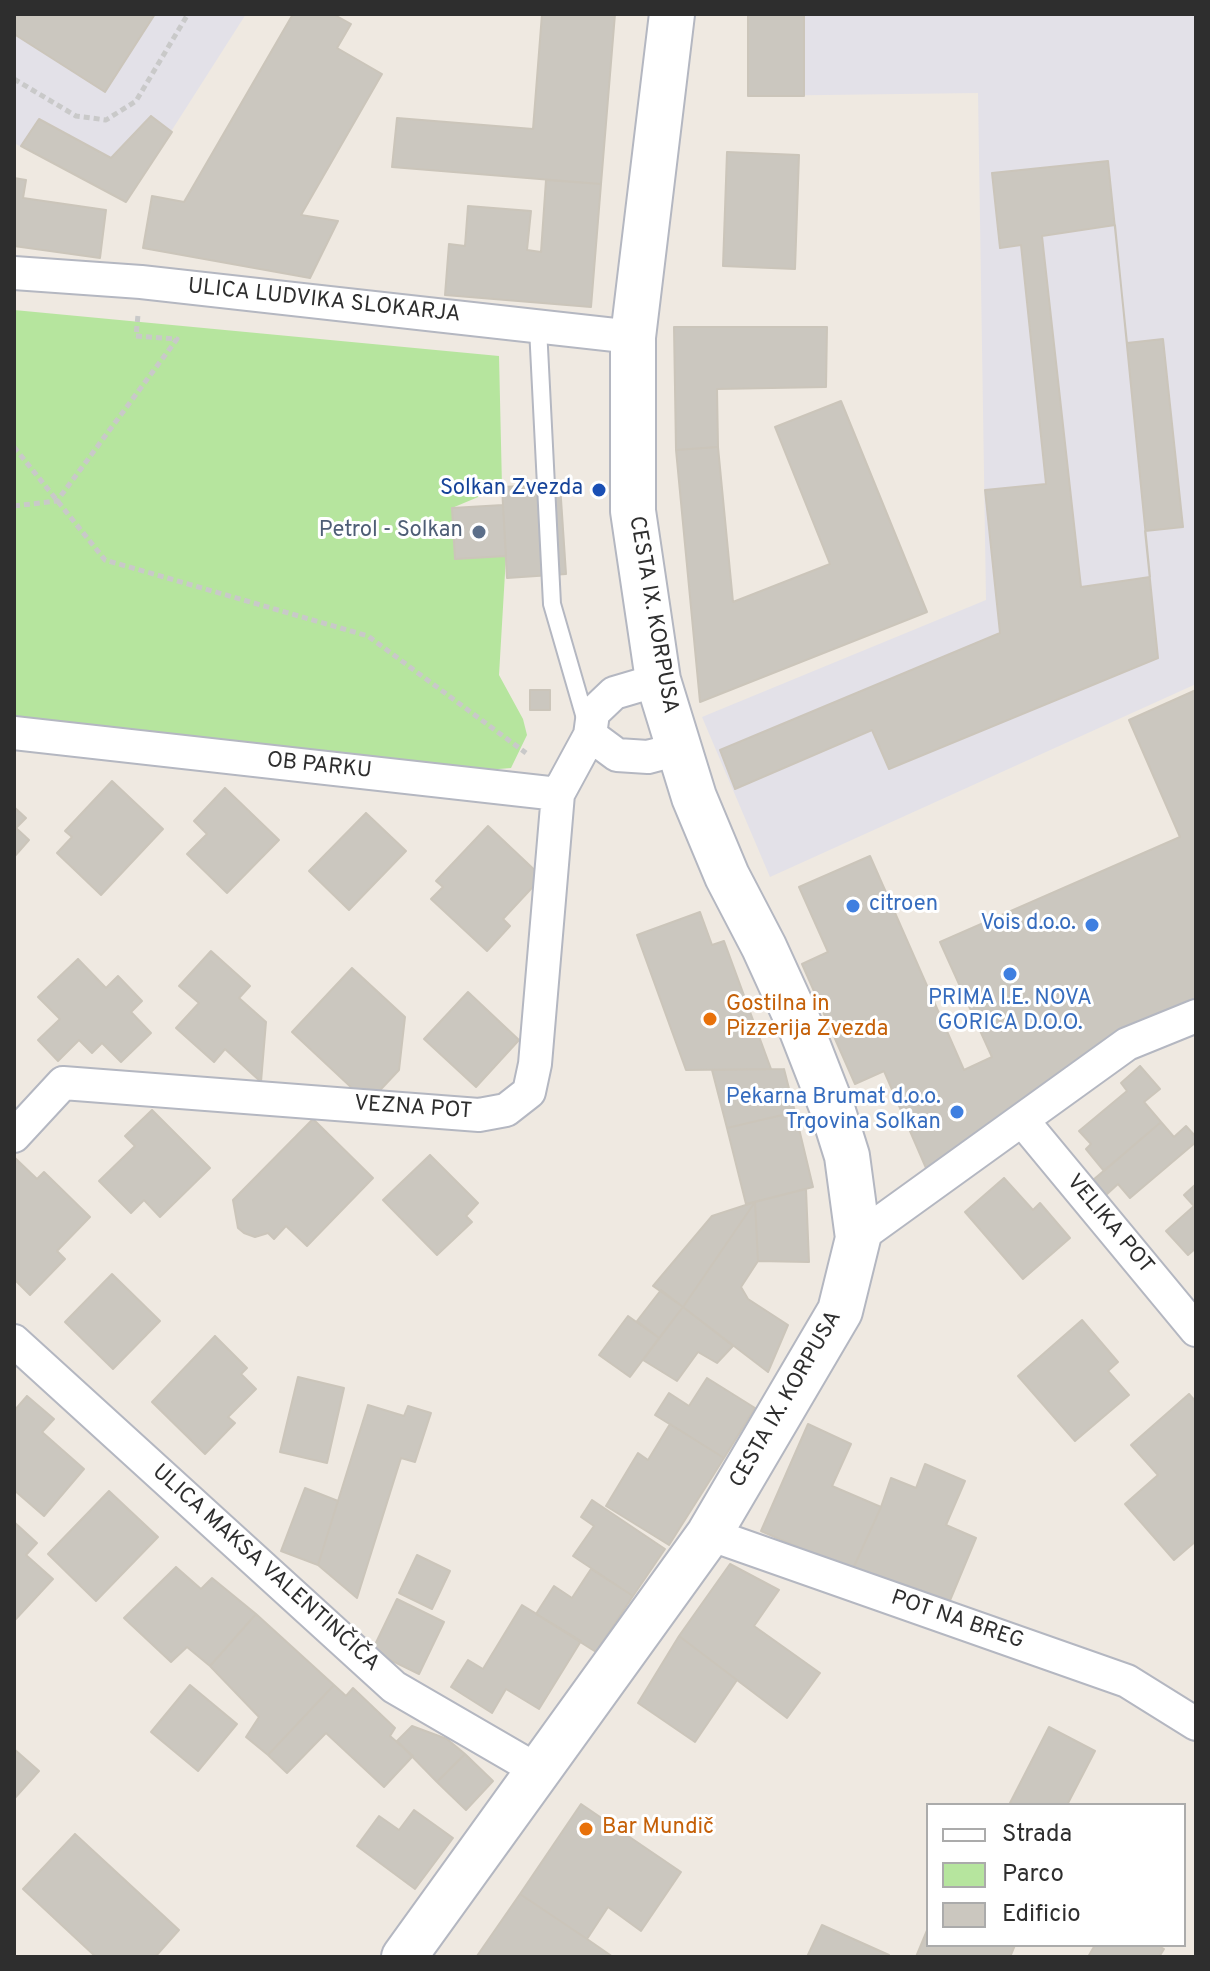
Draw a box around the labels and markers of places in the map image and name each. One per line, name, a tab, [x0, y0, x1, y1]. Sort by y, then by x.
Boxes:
place label: Solkan Zvezda	[440, 477, 583, 503]
marker: Solkan Zvezda	[590, 481, 608, 499]
place label: Petrol - Solkan	[319, 519, 463, 545]
marker: Petrol - Solkan	[470, 523, 488, 541]
place label: citroen	[869, 893, 938, 919]
marker: citroen	[844, 897, 862, 915]
place label: Vois d.o.o.	[980, 912, 1076, 938]
marker: Vois d.o.o.	[1083, 916, 1101, 934]
marker: PRIMA I.E. NOVA GORICA D.O.O.	[1001, 965, 1019, 983]
place label: PRIMA I.E. NOVA GORICA D.O.O.	[928, 987, 1092, 1038]
place label: Gostilna in Pizzerija Zvezda	[726, 993, 888, 1044]
marker: Gostilna in Pizzerija Zvezda	[701, 1010, 719, 1028]
place label: Pekarna Brumat d.o.o. Trgovina Solkan	[726, 1086, 941, 1138]
marker: Pekarna Brumat d.o.o. Trgovina Solkan	[948, 1103, 966, 1121]
place label: Bar Mundič	[602, 1816, 714, 1842]
marker: Bar Mundič	[577, 1820, 595, 1838]

